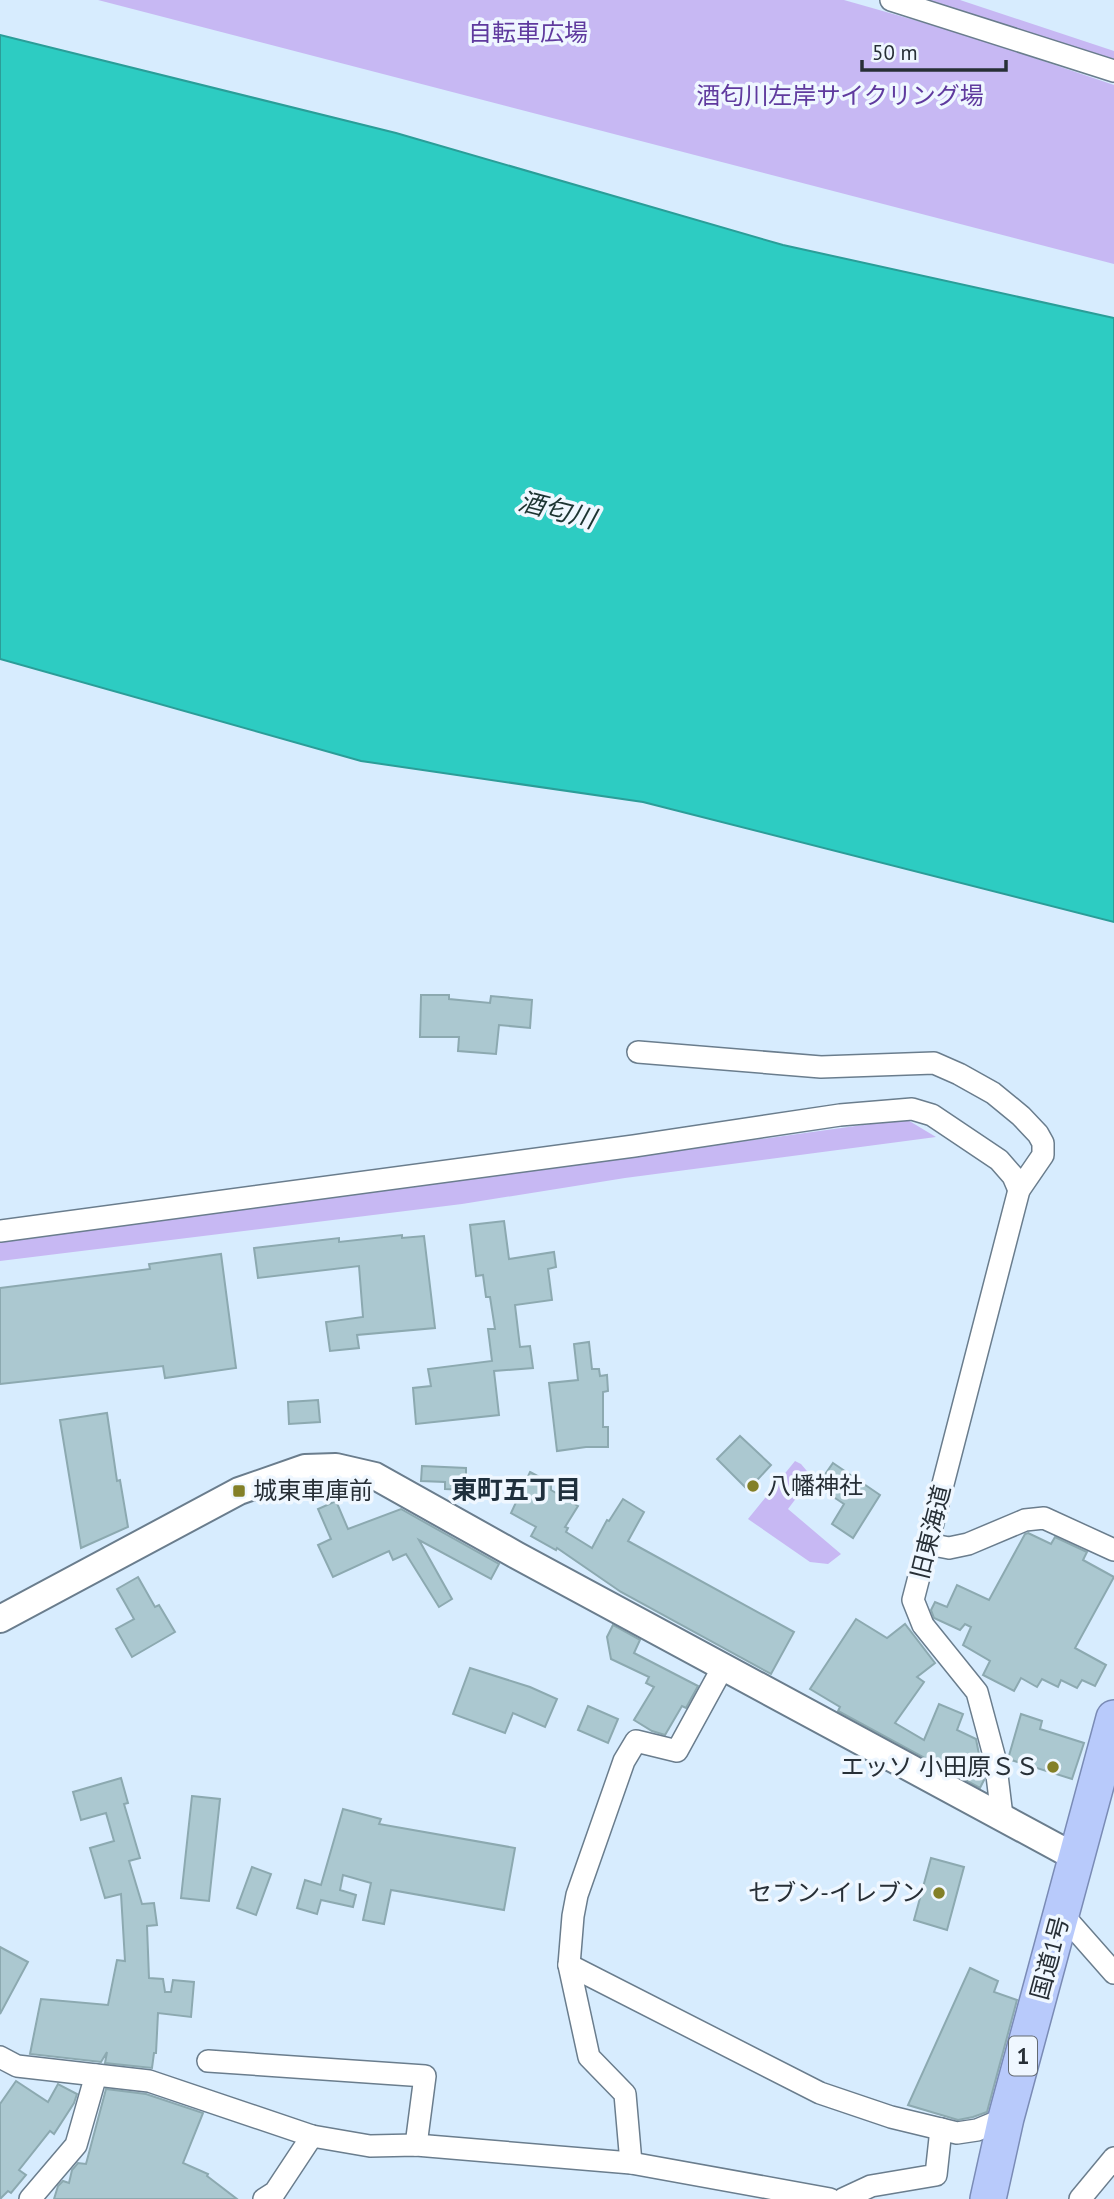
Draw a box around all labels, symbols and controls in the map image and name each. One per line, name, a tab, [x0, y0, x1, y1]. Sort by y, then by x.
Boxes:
park label: 自転車広場	[468, 17, 588, 48]
scale bar	[862, 28, 1006, 72]
text: 50 m	[872, 39, 918, 66]
park label: 酒匂川左岸サイクリング場	[696, 80, 984, 111]
water label: 酒匂川	[515, 484, 602, 536]
place label: 八幡神社	[767, 1470, 863, 1501]
district label: 東町五丁目	[451, 1473, 581, 1506]
place label: 城東車庫前	[253, 1475, 373, 1506]
marker: 八幡神社	[745, 1478, 761, 1494]
street label: 旧東海道	[904, 1482, 957, 1582]
marker: 城東車庫前	[231, 1483, 247, 1499]
place label: エッソ 小田原ＳＳ	[841, 1751, 1039, 1782]
marker: エッソ 小田原ＳＳ	[1045, 1759, 1061, 1775]
place label: セブン-イレブン	[748, 1877, 925, 1908]
marker: セブン-イレブン	[931, 1885, 947, 1901]
street label: 国道1号	[1024, 1913, 1076, 2003]
road number: 1	[1009, 2036, 1037, 2076]

